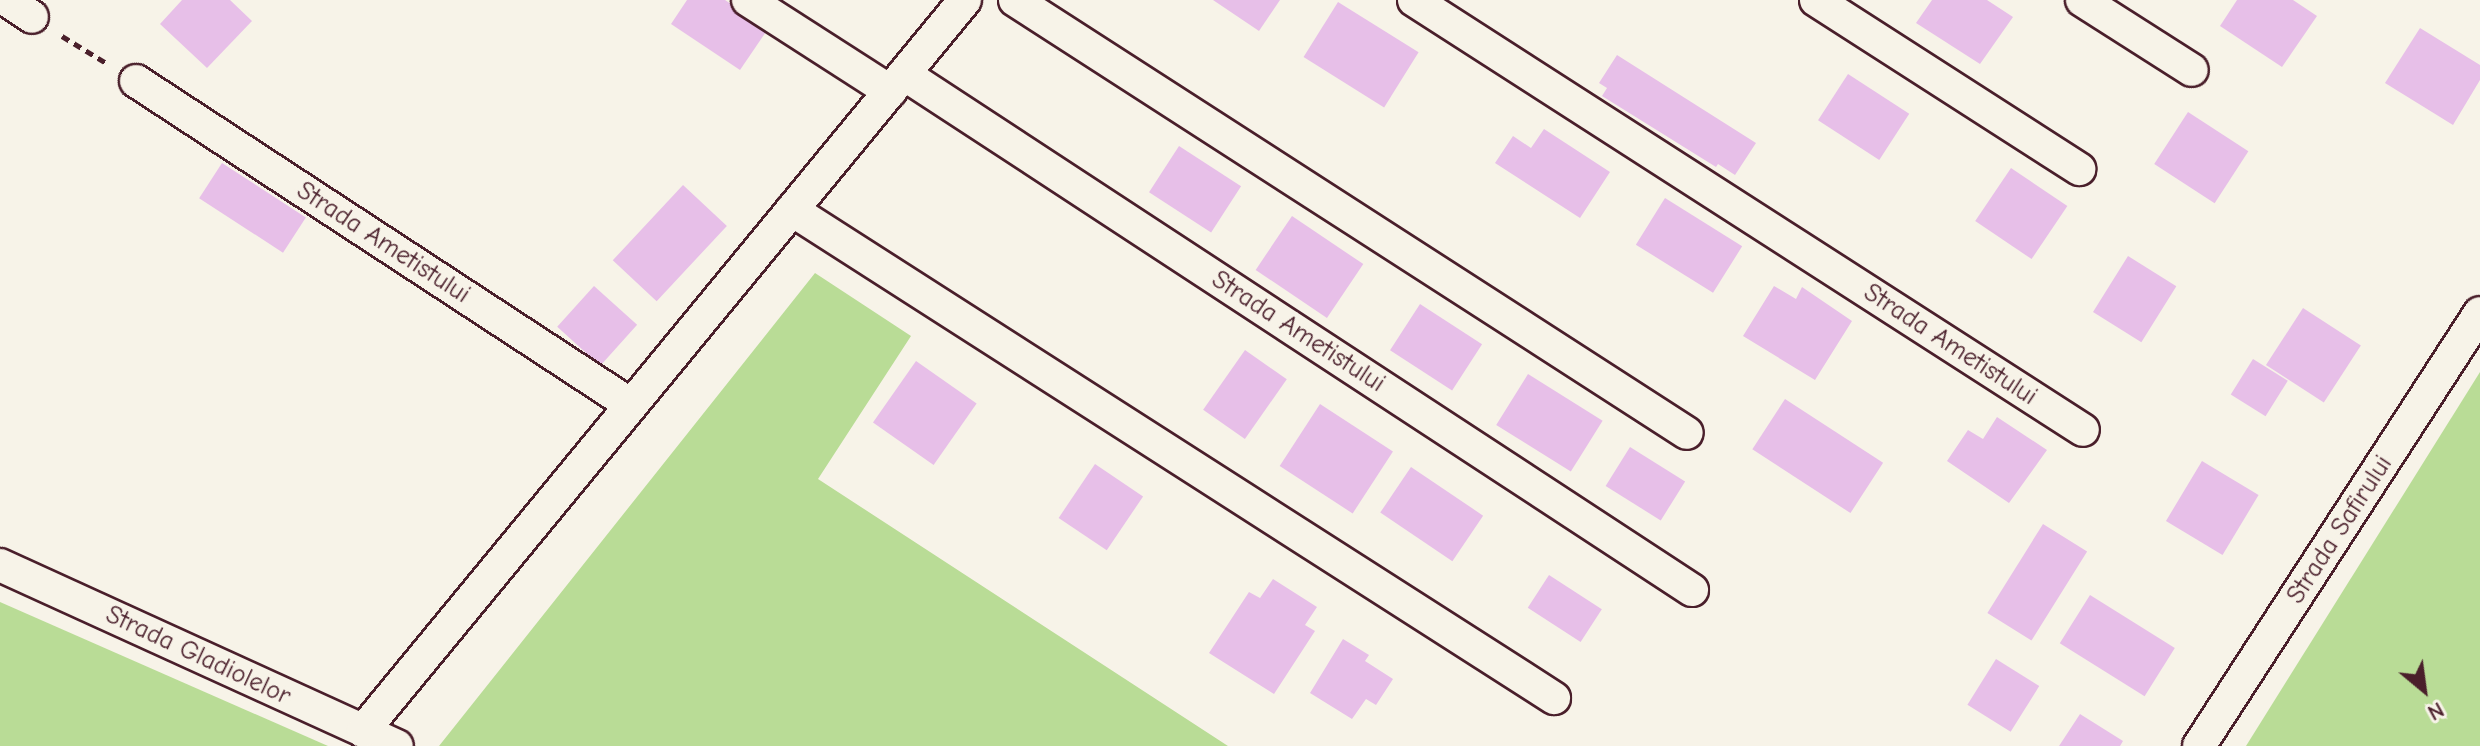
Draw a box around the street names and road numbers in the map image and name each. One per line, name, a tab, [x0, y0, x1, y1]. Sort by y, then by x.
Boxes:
street label: Strada Ametistului	[291, 175, 475, 311]
street label: Strada Ametistului	[1206, 264, 1390, 400]
street label: Strada Ametistului	[1858, 277, 2042, 413]
street label: Strada Safirului	[2281, 450, 2399, 610]
street label: Strada Gladiolelor	[101, 599, 295, 713]

